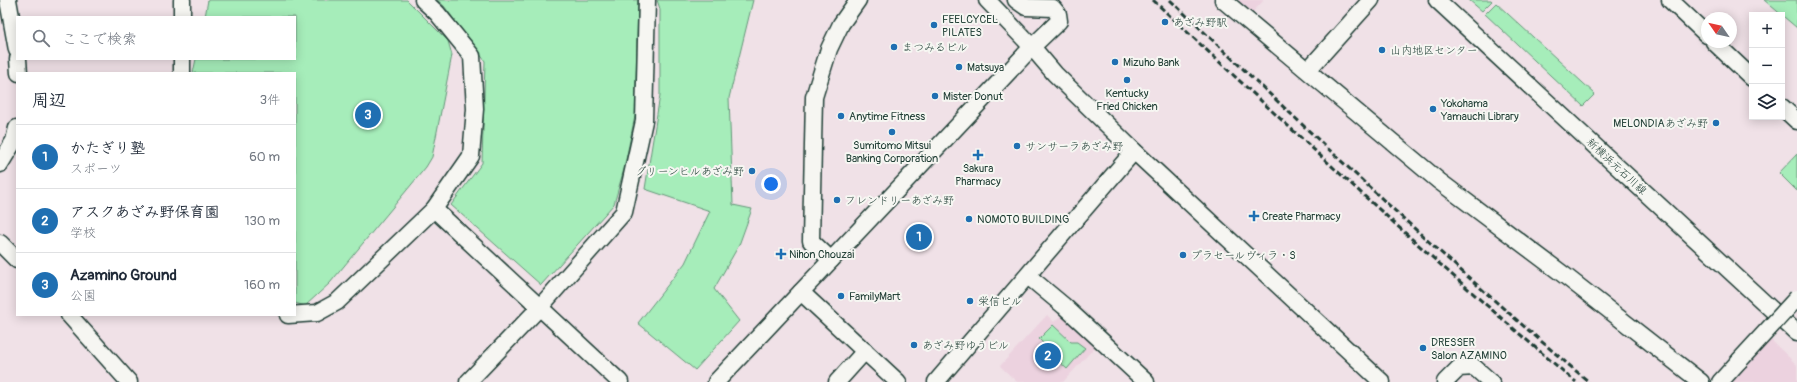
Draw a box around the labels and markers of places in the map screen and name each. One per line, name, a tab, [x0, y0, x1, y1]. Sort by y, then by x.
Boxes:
place label: FEELCYCEL PILATES	[942, 13, 998, 39]
place label: あざみ野駅	[1173, 16, 1227, 29]
marker: あざみ野駅	[1160, 17, 1170, 27]
marker: FEELCYCEL PILATES	[929, 20, 939, 30]
place label: まつみるビル	[902, 41, 968, 54]
marker: まつみるビル	[889, 42, 899, 52]
place label: 山内地区センター	[1390, 44, 1478, 57]
marker: 山内地区センター	[1377, 45, 1387, 55]
place label: Mizuho Bank	[1123, 56, 1180, 69]
marker: Mizuho Bank	[1110, 57, 1120, 67]
place label: Matsuya	[967, 61, 1004, 74]
marker: Matsuya	[954, 62, 964, 72]
marker: Kentucky Fried Chicken	[1122, 75, 1132, 85]
place label: Kentucky Fried Chicken	[1096, 87, 1158, 113]
place label: Mister Donut	[943, 90, 1003, 103]
marker: Mister Donut	[930, 91, 940, 101]
place label: Yokohama Yamauchi Library	[1440, 97, 1519, 123]
pin: 3	[355, 100, 381, 130]
marker: Yokohama Yamauchi Library	[1428, 104, 1438, 114]
place label: Anytime Fitness	[849, 110, 925, 123]
marker: Anytime Fitness	[836, 111, 846, 121]
place label: MELONDIAあざみ野	[1613, 117, 1708, 130]
marker: MELONDIAあざみ野	[1711, 118, 1721, 128]
marker: Sumitomo Mitsui Banking Corporation	[887, 127, 897, 137]
place label: Sumitomo Mitsui Banking Corporation	[846, 139, 938, 165]
place label: サンサーラあざみ野	[1025, 140, 1123, 153]
marker: サンサーラあざみ野	[1012, 141, 1022, 151]
marker: Sakura Pharmacy	[973, 150, 983, 160]
place label: Sakura Pharmacy	[955, 162, 1001, 188]
place label: グリーンヒルあざみ野	[636, 165, 744, 178]
marker: グリーンヒルあざみ野	[747, 166, 757, 176]
place label: フレンドリーあざみ野	[845, 194, 954, 207]
marker: フレンドリーあざみ野	[832, 195, 842, 205]
place label: Create Pharmacy	[1262, 210, 1341, 223]
marker: Create Pharmacy	[1249, 211, 1259, 221]
place label: NOMOTO BUILDING	[977, 213, 1069, 226]
marker: NOMOTO BUILDING	[964, 214, 974, 224]
pin: 1	[906, 222, 932, 252]
place label: Nihon Chouzai	[789, 248, 854, 261]
marker: Nihon Chouzai	[776, 249, 786, 259]
place label: プラセールヴィラ・S	[1191, 249, 1296, 262]
marker: プラセールヴィラ・S	[1178, 250, 1188, 260]
place label: FamilyMart	[849, 290, 901, 303]
marker: FamilyMart	[836, 291, 846, 301]
place label: 栄信ビル	[978, 295, 1022, 308]
marker: 栄信ビル	[965, 296, 975, 306]
place label: DRESSER Salon AZAMINO	[1431, 336, 1507, 362]
place label: あざみ野ゆうビル	[922, 339, 1009, 352]
marker: あざみ野ゆうビル	[909, 340, 919, 350]
pin: 2	[1035, 341, 1061, 371]
marker: DRESSER Salon AZAMINO	[1418, 343, 1428, 353]

